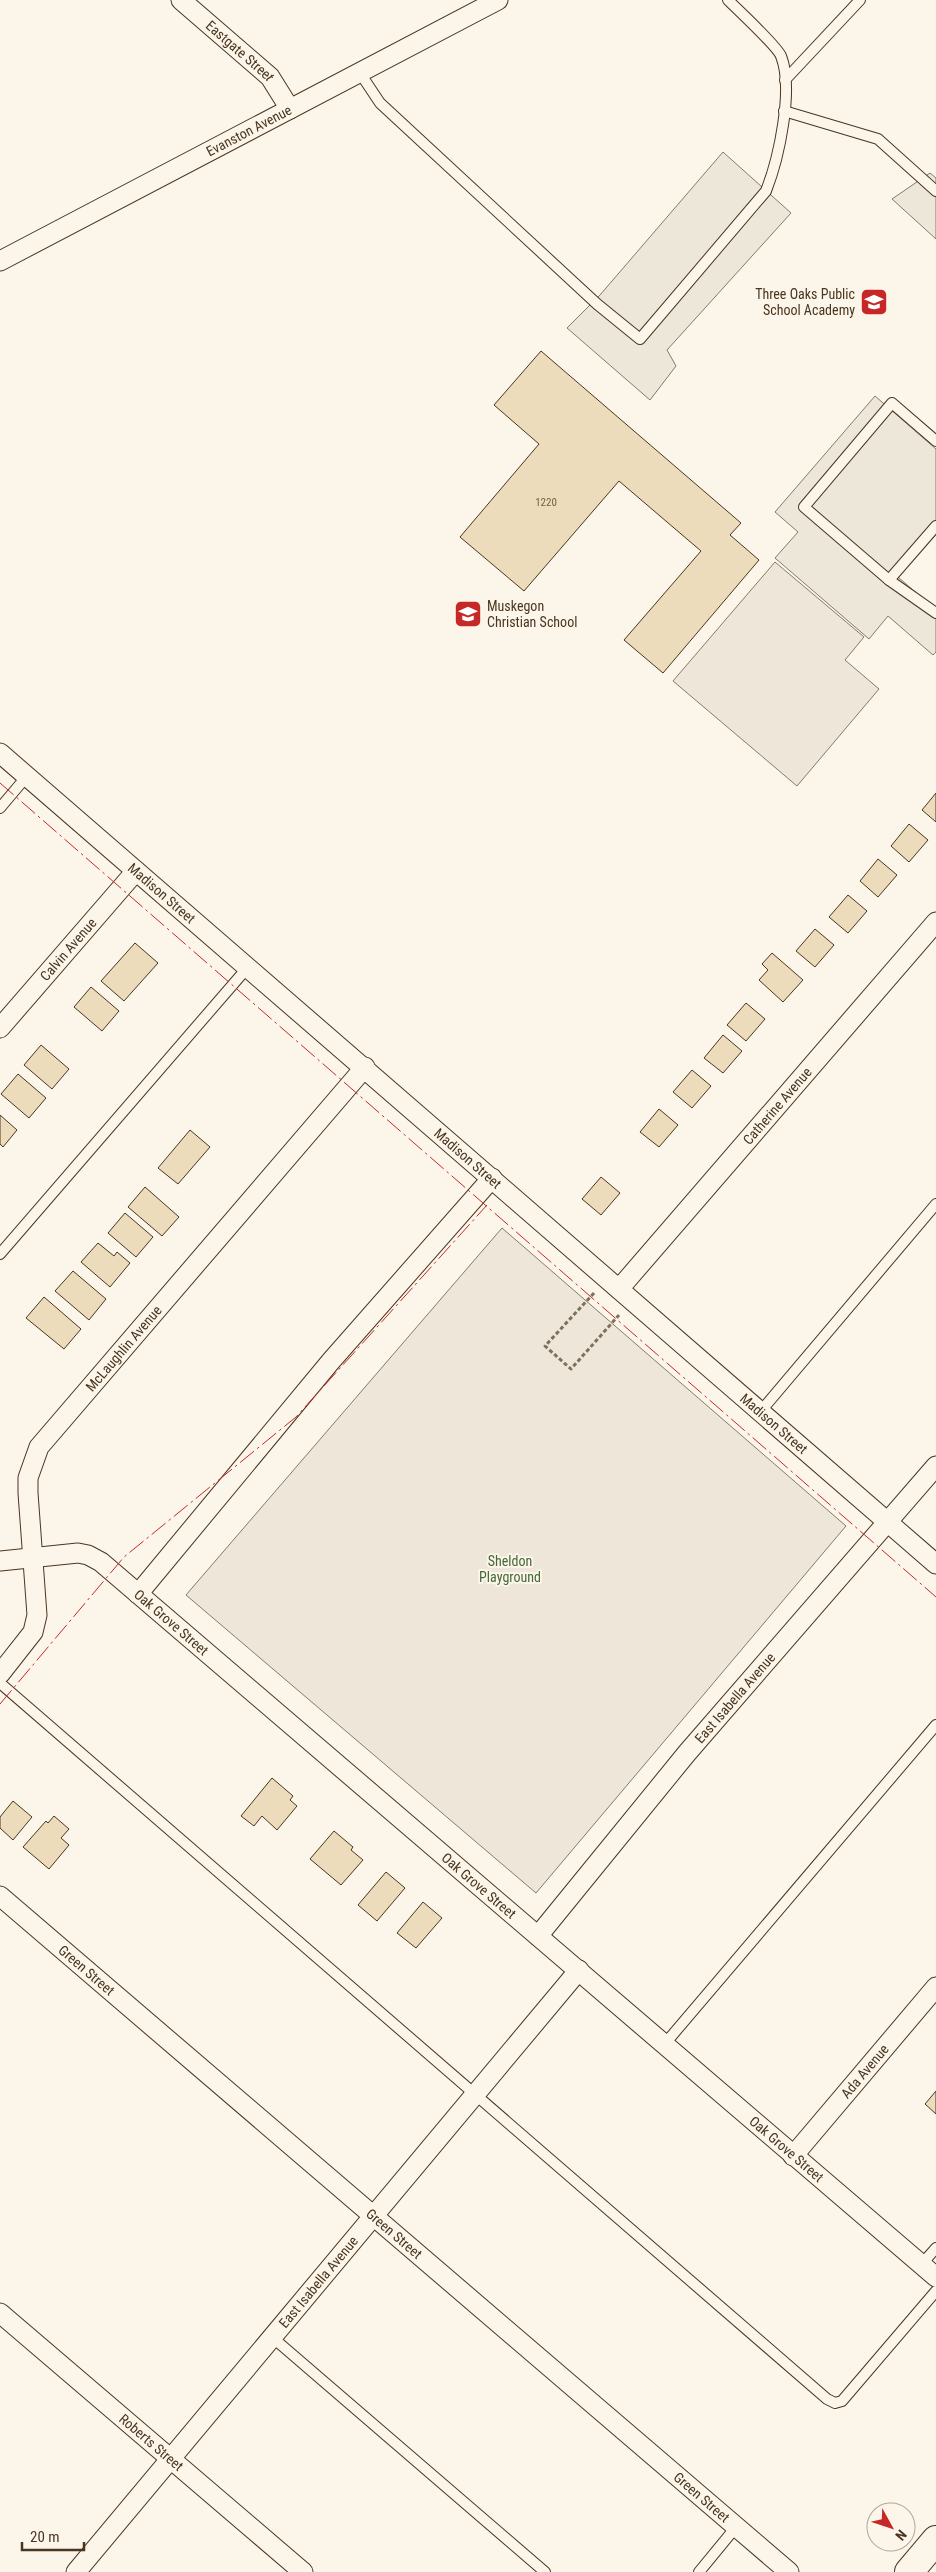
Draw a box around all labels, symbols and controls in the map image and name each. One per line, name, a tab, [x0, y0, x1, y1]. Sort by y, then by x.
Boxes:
street label: Eastgate Street	[203, 17, 278, 83]
street label: Evanston Avenue	[204, 101, 295, 159]
place label: Three Oaks Public School Academy	[755, 286, 855, 318]
school or university icon: Three Oaks Public School Academy	[859, 287, 889, 317]
house number: 1220	[535, 496, 557, 509]
place label: Muskegon Christian School	[487, 598, 577, 630]
school or university icon: Muskegon Christian School	[453, 599, 483, 629]
street label: Madison Street	[125, 860, 199, 927]
street label: Calvin Avenue	[37, 915, 100, 984]
street label: Catherine Avenue	[740, 1064, 815, 1148]
street label: Madison Street	[431, 1125, 505, 1192]
street label: McLaughlin Avenue	[82, 1302, 165, 1394]
street label: Madison Street	[737, 1390, 811, 1457]
park label: Sheldon Playground	[479, 1553, 541, 1585]
street label: Oak Grove Street	[131, 1586, 212, 1658]
street label: East Isabella Avenue	[691, 1649, 779, 1746]
street label: Oak Grove Street	[439, 1849, 519, 1922]
street label: Green Street	[55, 1942, 118, 1998]
street label: Ada Avenue	[838, 2041, 892, 2101]
street label: Oak Grove Street	[746, 2113, 827, 2185]
street label: Green Street	[363, 2205, 425, 2262]
street label: East Isabella Avenue	[276, 2233, 361, 2331]
street label: Roberts Street	[116, 2411, 187, 2474]
street label: Green Street	[671, 2469, 733, 2526]
north arrow	[866, 2502, 916, 2552]
scale bar	[22, 2520, 85, 2552]
text: N	[892, 2527, 910, 2544]
text: 20 m	[30, 2528, 60, 2546]

